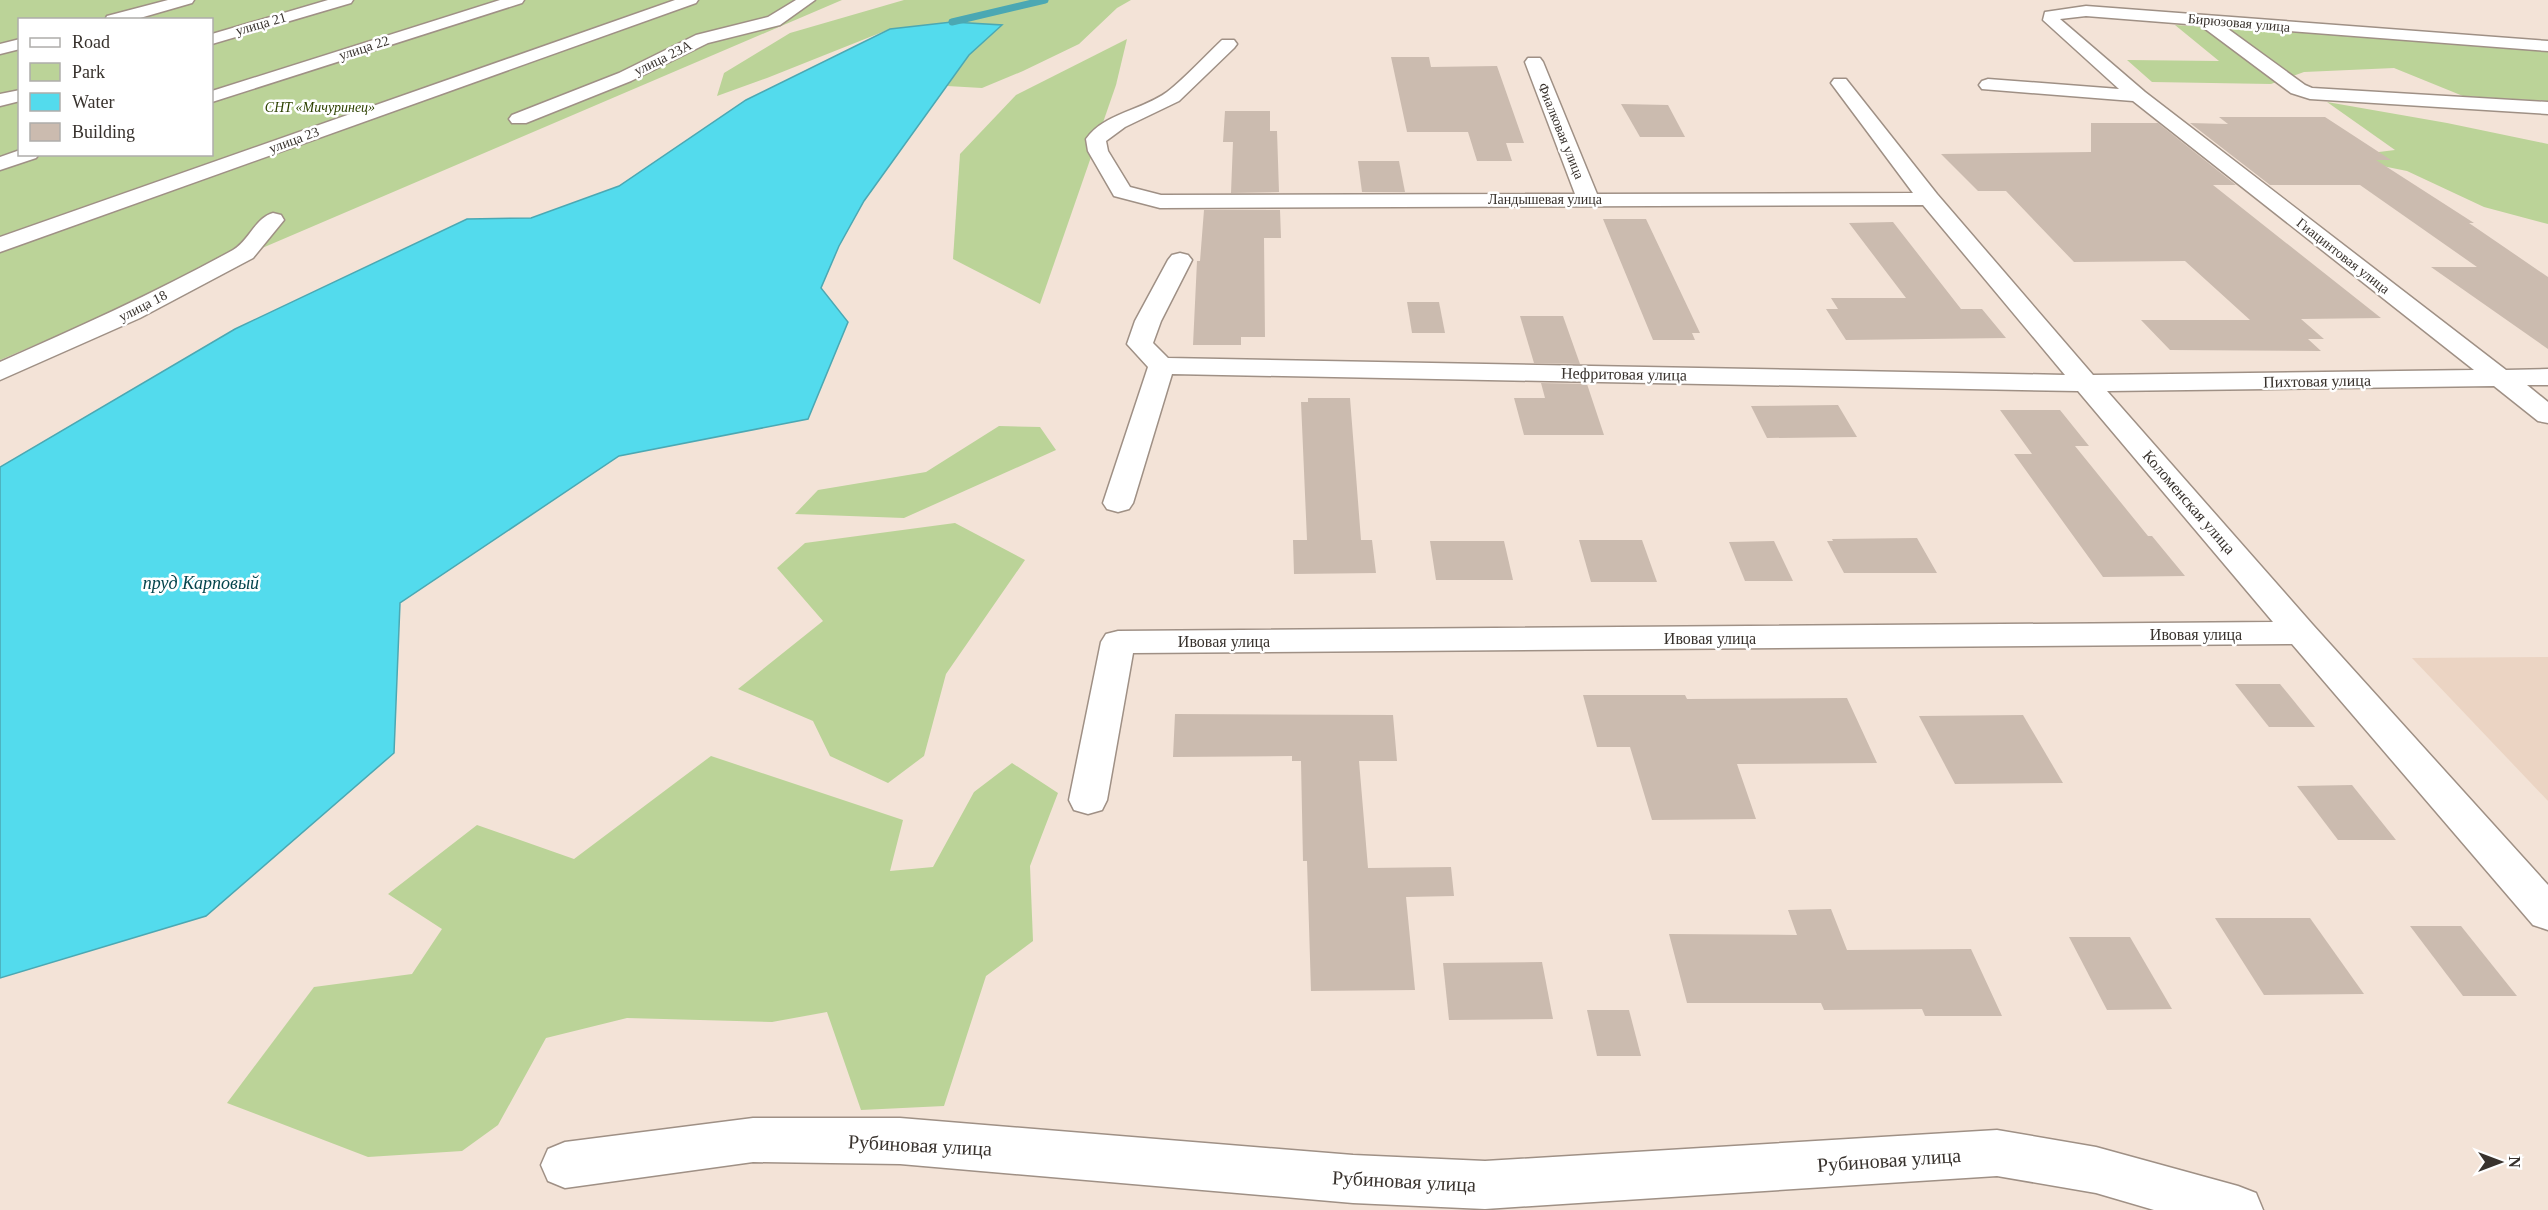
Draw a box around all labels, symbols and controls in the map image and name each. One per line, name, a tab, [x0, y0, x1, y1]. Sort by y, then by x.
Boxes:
street label: улица 21	[234, 10, 288, 38]
street label: Бирюзовая улица	[2187, 11, 2292, 35]
legend	[18, 18, 213, 156]
text: Road	[72, 32, 110, 52]
street label: улица 22	[337, 33, 391, 63]
street label: улица 23А	[632, 37, 695, 78]
text: Park	[72, 62, 105, 82]
street label: Фиалковая улица	[1535, 81, 1587, 182]
text: Water	[72, 92, 115, 112]
park label: СНТ «Мичуринец»	[265, 100, 375, 115]
text: Building	[72, 122, 135, 142]
street label: улица 23	[267, 124, 321, 156]
street label: Ландышевая улица	[1488, 192, 1603, 207]
street label: Гиацинтовая улица	[2294, 215, 2393, 297]
street label: улица 18	[116, 287, 170, 325]
street label: Нефритовая улица	[1561, 364, 1687, 385]
street label: Пихтовая улица	[2263, 372, 2371, 391]
street label: Коломенская улица	[2139, 447, 2239, 558]
water label: пруд Карповый	[143, 573, 259, 593]
street label: Ивовая улица	[2150, 626, 2242, 644]
street label: Ивовая улица	[1664, 630, 1756, 648]
street label: Ивовая улица	[1178, 633, 1270, 651]
street label: Рубиновая улица	[847, 1130, 993, 1161]
north arrow	[2470, 1132, 2530, 1192]
street label: Рубиновая улица	[1816, 1144, 1962, 1177]
text: N	[2506, 1156, 2523, 1168]
street label: Рубиновая улица	[1331, 1166, 1477, 1197]

